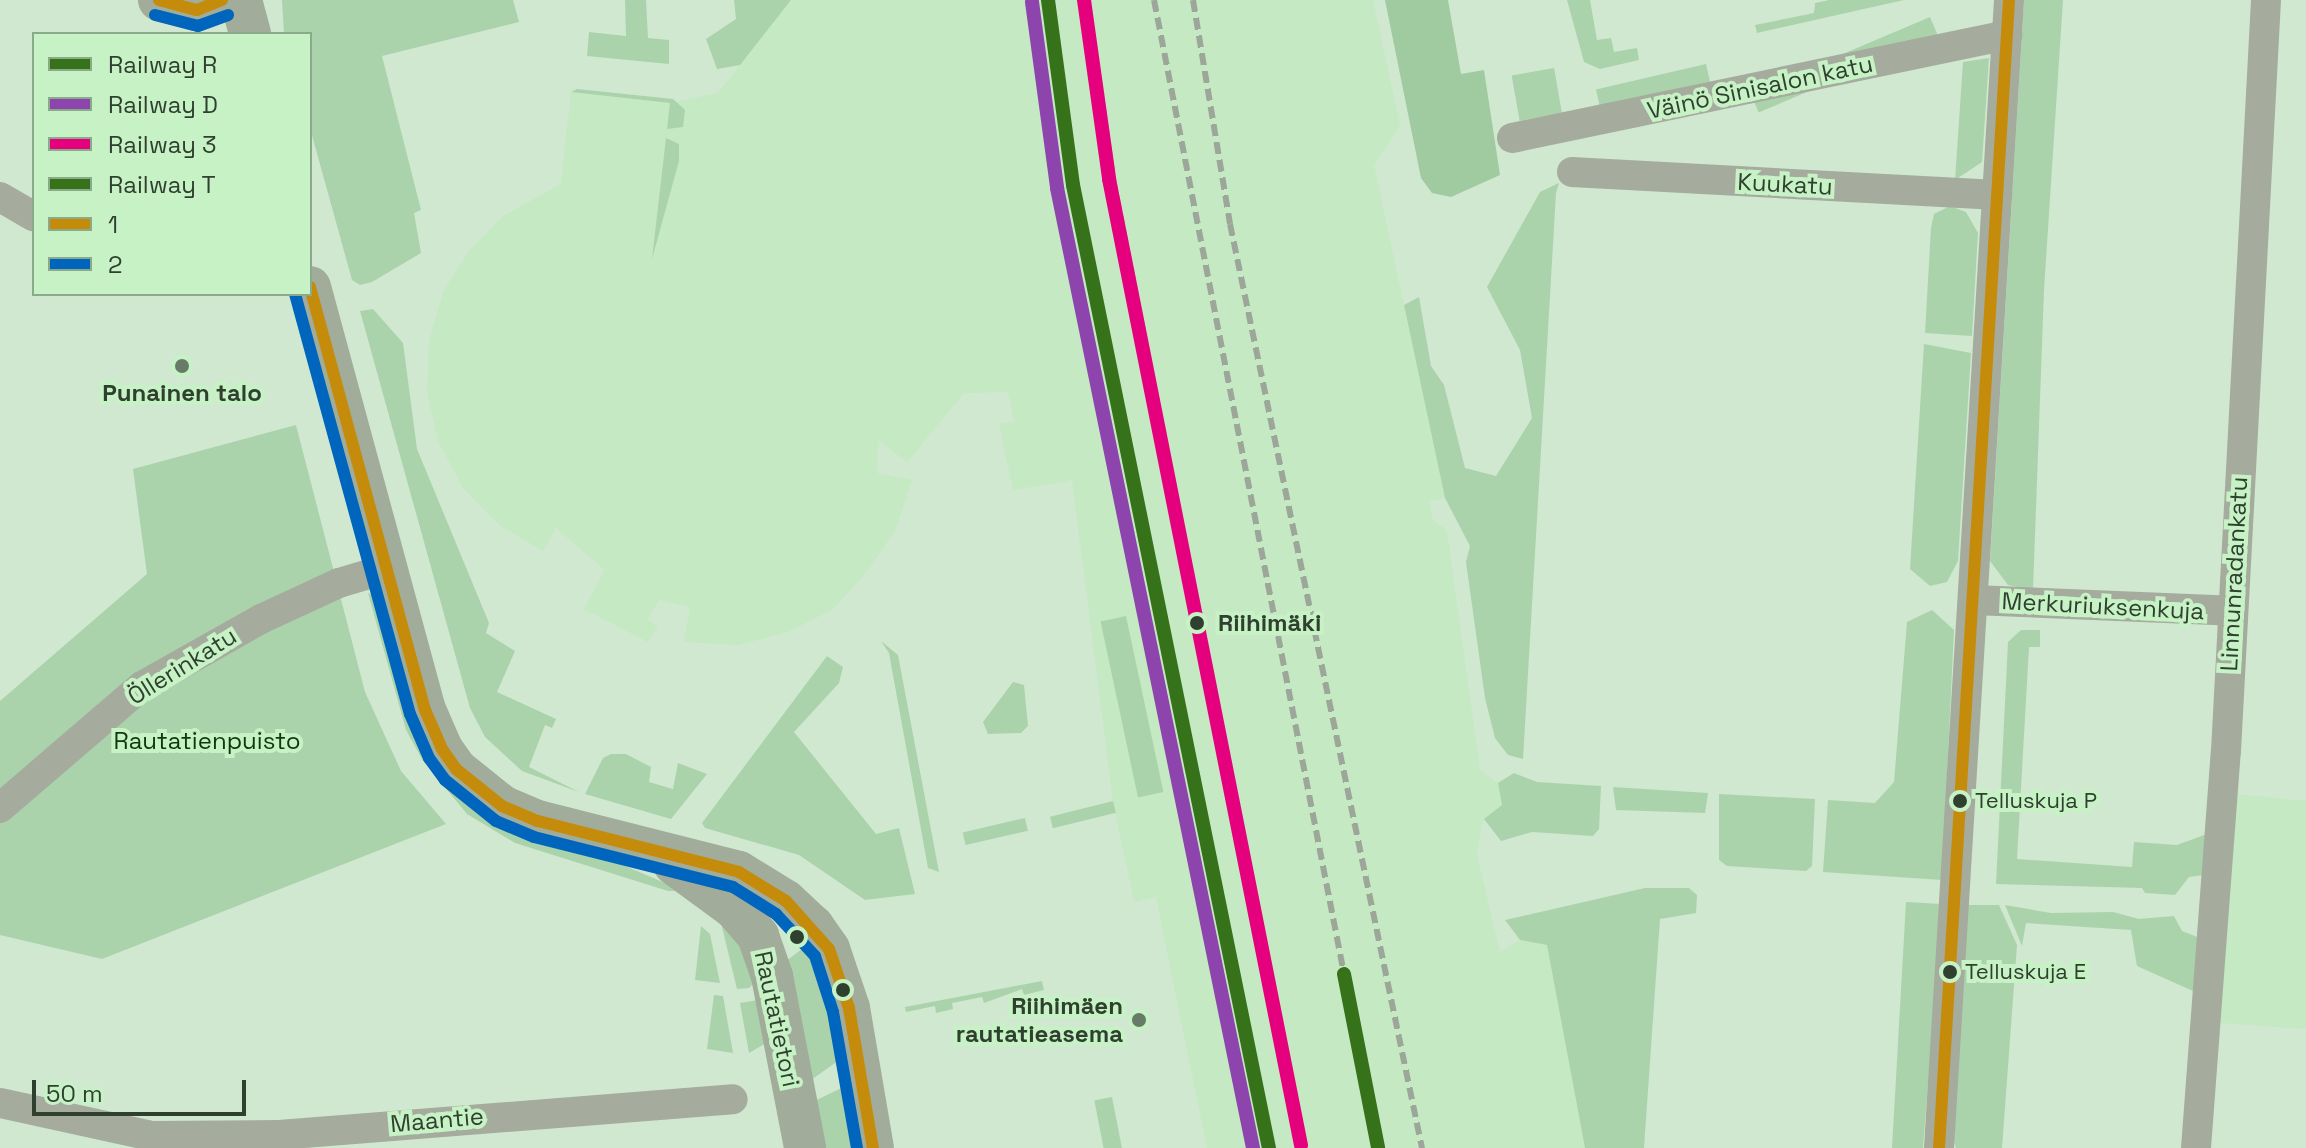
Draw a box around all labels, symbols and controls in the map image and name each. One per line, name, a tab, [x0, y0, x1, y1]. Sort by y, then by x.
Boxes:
legend	[32, 32, 312, 296]
text: Railway R	[108, 49, 217, 80]
street label: Väinö Sinisalon katu	[1645, 49, 1875, 125]
text: Railway D	[108, 89, 218, 120]
text: Railway 3	[108, 129, 217, 160]
street label: Kuukatu	[1737, 167, 1833, 201]
text: Railway T	[108, 169, 216, 200]
text: 1	[108, 209, 118, 240]
text: 2	[108, 249, 122, 280]
marker: Punainen talo	[173, 357, 191, 375]
place label: Punainen talo	[102, 379, 262, 407]
street label: Linnunradankatu	[2215, 476, 2253, 672]
street label: Merkuriuksenkuja	[2001, 586, 2205, 626]
marker: Riihimäki	[1183, 609, 1211, 637]
place label: Riihimäki	[1218, 609, 1321, 637]
street label: Öllerinkatu	[122, 621, 242, 711]
park label: Rautatienpuisto	[113, 727, 301, 755]
place label: Telluskuja P	[1975, 788, 2097, 814]
marker: Telluskuja P	[1952, 793, 1968, 809]
unlabelled marker	[789, 929, 805, 945]
street label: Rautatietori	[749, 948, 805, 1090]
place label: Telluskuja E	[1965, 959, 2086, 985]
marker: Telluskuja E	[1942, 964, 1958, 980]
unlabelled marker	[835, 982, 851, 998]
place label: Riihimäen rautatieasema	[956, 992, 1123, 1048]
marker: Riihimäen rautatieasema	[1130, 1011, 1148, 1029]
scale bar	[36, 1064, 250, 1114]
text: 50 m	[46, 1078, 103, 1109]
street label: Maantie	[389, 1102, 485, 1138]

